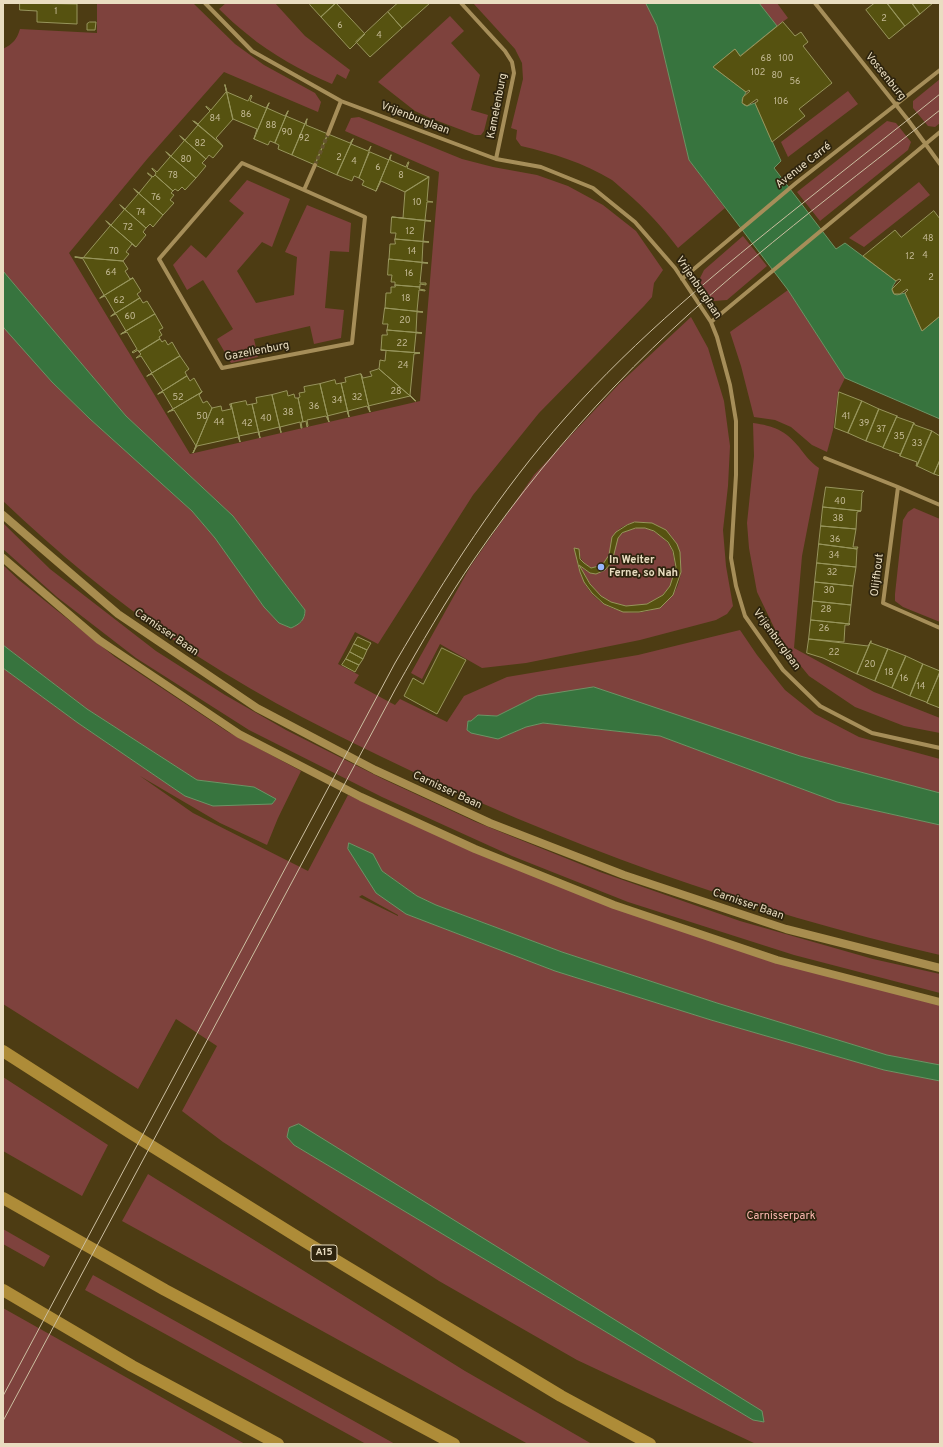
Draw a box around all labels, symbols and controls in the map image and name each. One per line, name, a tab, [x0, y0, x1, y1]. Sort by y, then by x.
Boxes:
house number: 1	[54, 7, 58, 17]
house number: 2	[881, 14, 887, 24]
house number: 6	[337, 21, 343, 31]
house number: 4	[376, 31, 382, 41]
street label: Vossenburg	[862, 51, 908, 103]
house number: 68	[761, 54, 771, 64]
house number: 100	[779, 54, 793, 64]
house number: 102	[751, 68, 765, 78]
house number: 80	[771, 71, 783, 81]
street label: Kamelenburg	[485, 72, 511, 140]
house number: 56	[790, 77, 800, 87]
house number: 106	[774, 97, 788, 107]
street label: Vrijenburglaan	[379, 100, 451, 138]
house number: 86	[241, 110, 251, 120]
house number: 84	[209, 114, 221, 124]
house number: 88	[266, 121, 276, 131]
house number: 90	[281, 128, 293, 138]
house number: 92	[299, 134, 309, 144]
house number: 82	[195, 139, 205, 149]
street label: Avenue Carré	[774, 140, 834, 192]
house number: 2	[336, 153, 342, 163]
house number: 80	[180, 155, 192, 165]
house number: 4	[351, 157, 357, 167]
house number: 6	[375, 163, 381, 173]
house number: 78	[168, 171, 178, 181]
house number: 8	[398, 171, 404, 181]
house number: 76	[151, 193, 161, 203]
house number: 10	[412, 198, 422, 208]
house number: 74	[136, 208, 146, 218]
house number: 72	[123, 223, 133, 233]
house number: 12	[406, 227, 414, 237]
house number: 48	[922, 234, 934, 244]
house number: 70	[109, 247, 119, 257]
house number: 14	[408, 247, 416, 257]
house number: 4	[922, 251, 928, 261]
house number: 12	[906, 252, 914, 262]
street label: Vrijenburglaan	[672, 254, 724, 322]
house number: 64	[106, 268, 116, 278]
house number: 16	[405, 269, 413, 279]
house number: 2	[928, 273, 934, 283]
house number: 18	[402, 294, 410, 304]
house number: 62	[114, 296, 124, 306]
house number: 60	[124, 312, 136, 322]
house number: 20	[399, 316, 411, 326]
street label: Gazellenburg	[224, 339, 290, 365]
house number: 22	[396, 339, 408, 349]
house number: 24	[397, 361, 409, 371]
house number: 28	[390, 387, 402, 397]
house number: 52	[172, 393, 184, 403]
house number: 32	[352, 393, 362, 403]
house number: 34	[331, 396, 343, 406]
house number: 36	[309, 402, 319, 412]
house number: 38	[283, 408, 293, 418]
house number: 50	[196, 412, 208, 422]
house number: 41	[842, 412, 850, 422]
house number: 40	[260, 414, 272, 424]
house number: 44	[213, 418, 225, 428]
house number: 42	[241, 419, 253, 429]
house number: 39	[859, 419, 869, 429]
house number: 37	[876, 425, 886, 435]
house number: 35	[893, 432, 905, 442]
house number: 33	[912, 439, 922, 449]
house number: 40	[834, 497, 846, 507]
house number: 38	[833, 514, 843, 524]
house number: 36	[830, 535, 840, 545]
house number: 34	[828, 551, 840, 561]
street label: Olijfhout	[869, 553, 887, 597]
place label: In Weiter Ferne, so Nah	[609, 554, 678, 580]
marker: In Weiter Ferne, so Nah	[596, 562, 606, 572]
house number: 32	[827, 568, 837, 578]
house number: 30	[823, 586, 835, 596]
house number: 28	[820, 605, 832, 615]
street label: Carnisser Baan	[131, 607, 201, 659]
street label: Vrijenburglaan	[749, 607, 803, 673]
house number: 26	[819, 624, 829, 634]
house number: 22	[828, 648, 840, 658]
house number: 20	[864, 660, 876, 670]
house number: 18	[885, 668, 893, 678]
house number: 16	[900, 674, 908, 684]
house number: 14	[917, 682, 925, 692]
street label: Carnisser Baan	[410, 769, 484, 813]
street label: Carnisser Baan	[711, 887, 785, 923]
park label: Carnisserpark	[746, 1210, 816, 1224]
road number: A15	[311, 1245, 337, 1261]

